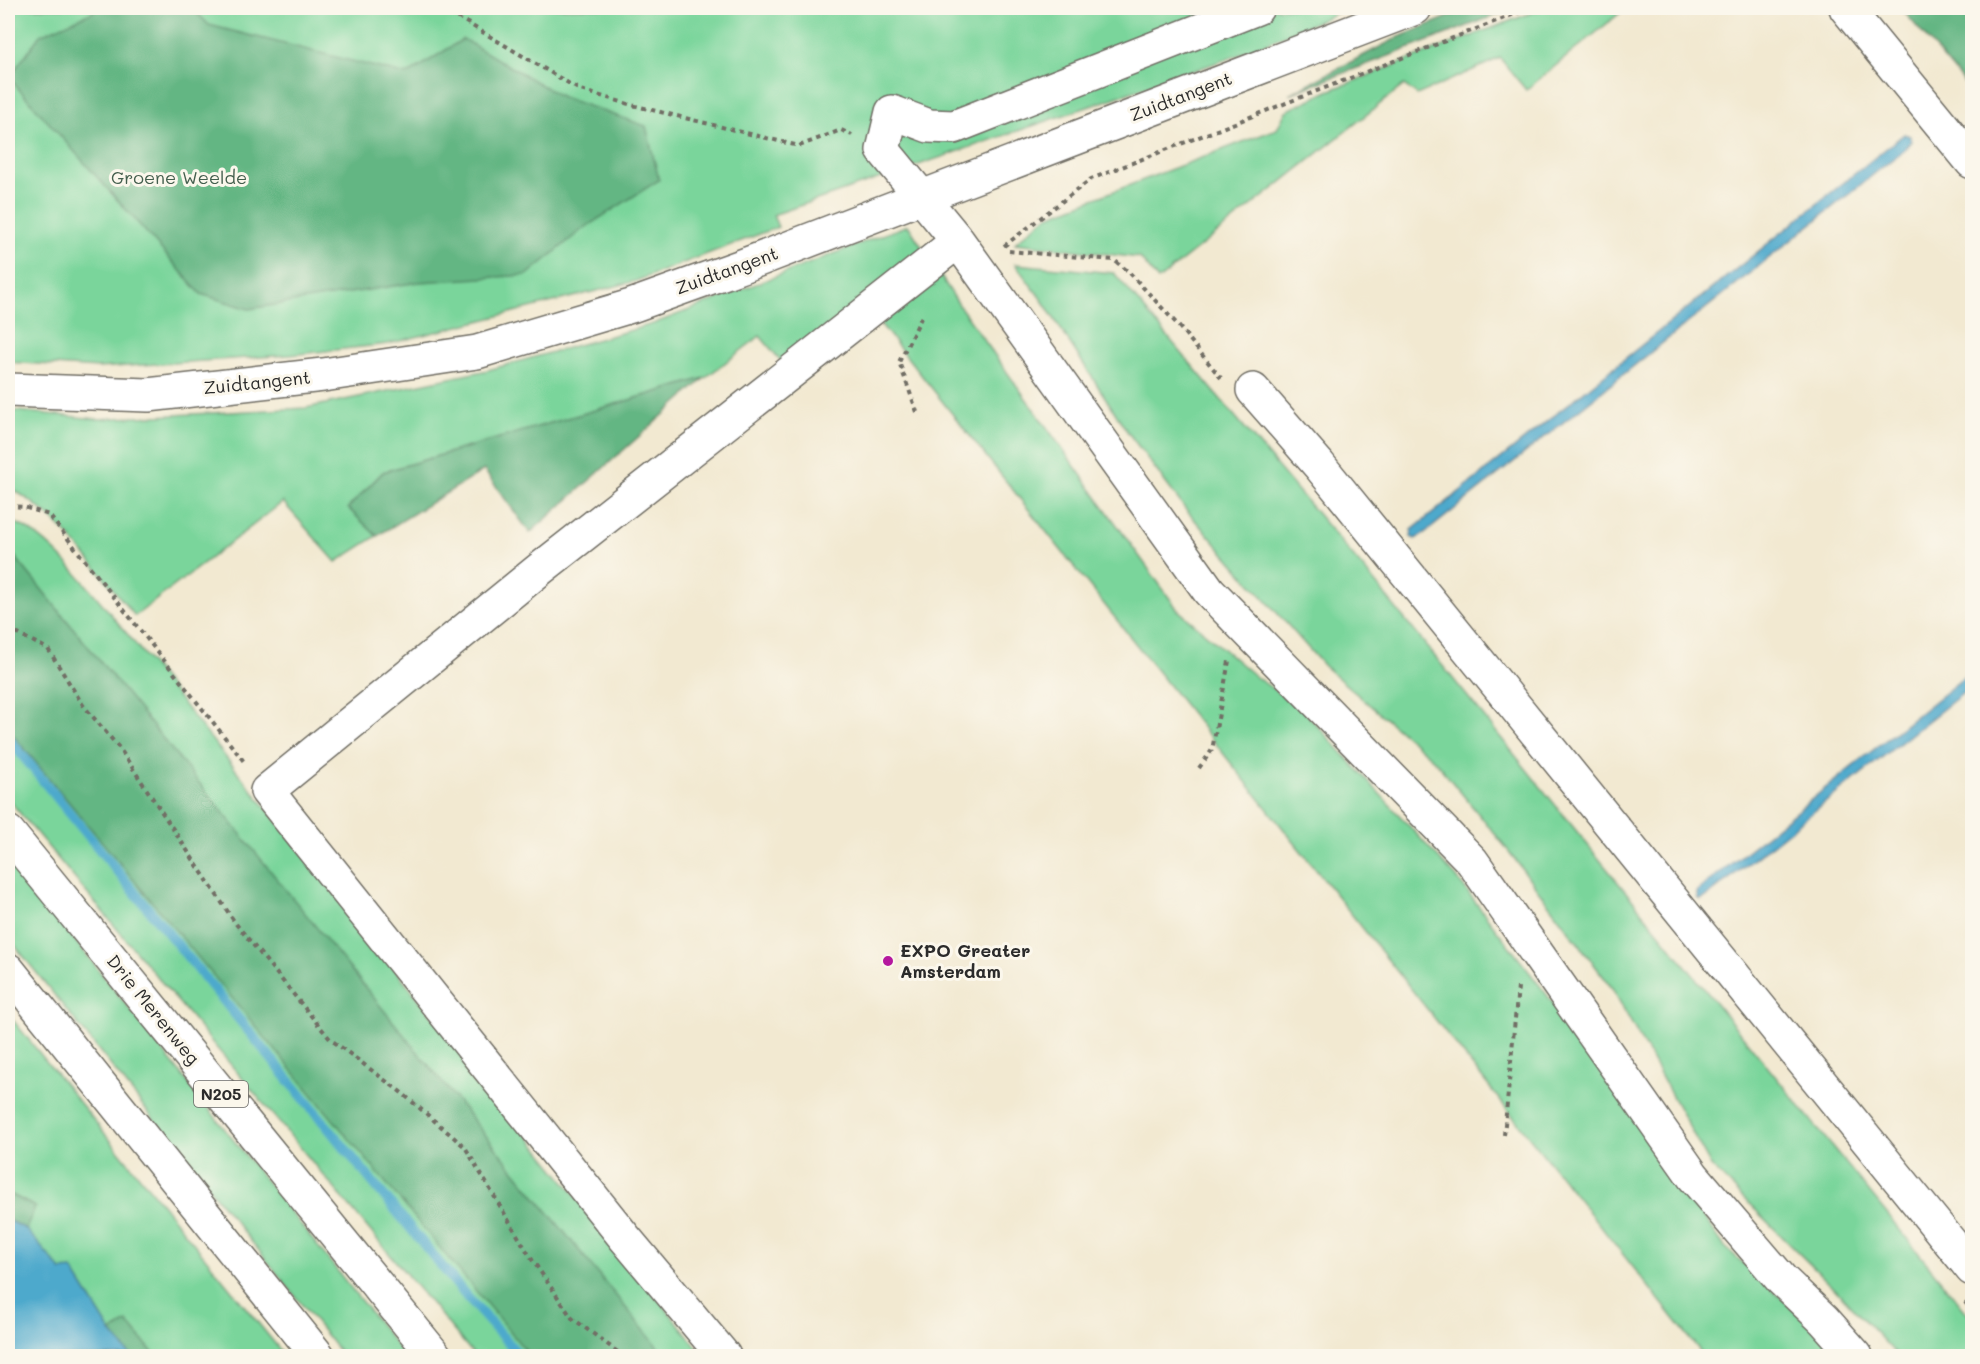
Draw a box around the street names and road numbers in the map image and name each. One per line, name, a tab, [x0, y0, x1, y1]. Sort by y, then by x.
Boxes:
street label: Zuidtangent	[1126, 66, 1235, 127]
street label: Zuidtangent	[672, 240, 781, 300]
street label: Zuidtangent	[202, 364, 312, 400]
street label: Drie Merenweg	[102, 949, 206, 1069]
road number: N205	[194, 1081, 248, 1107]

